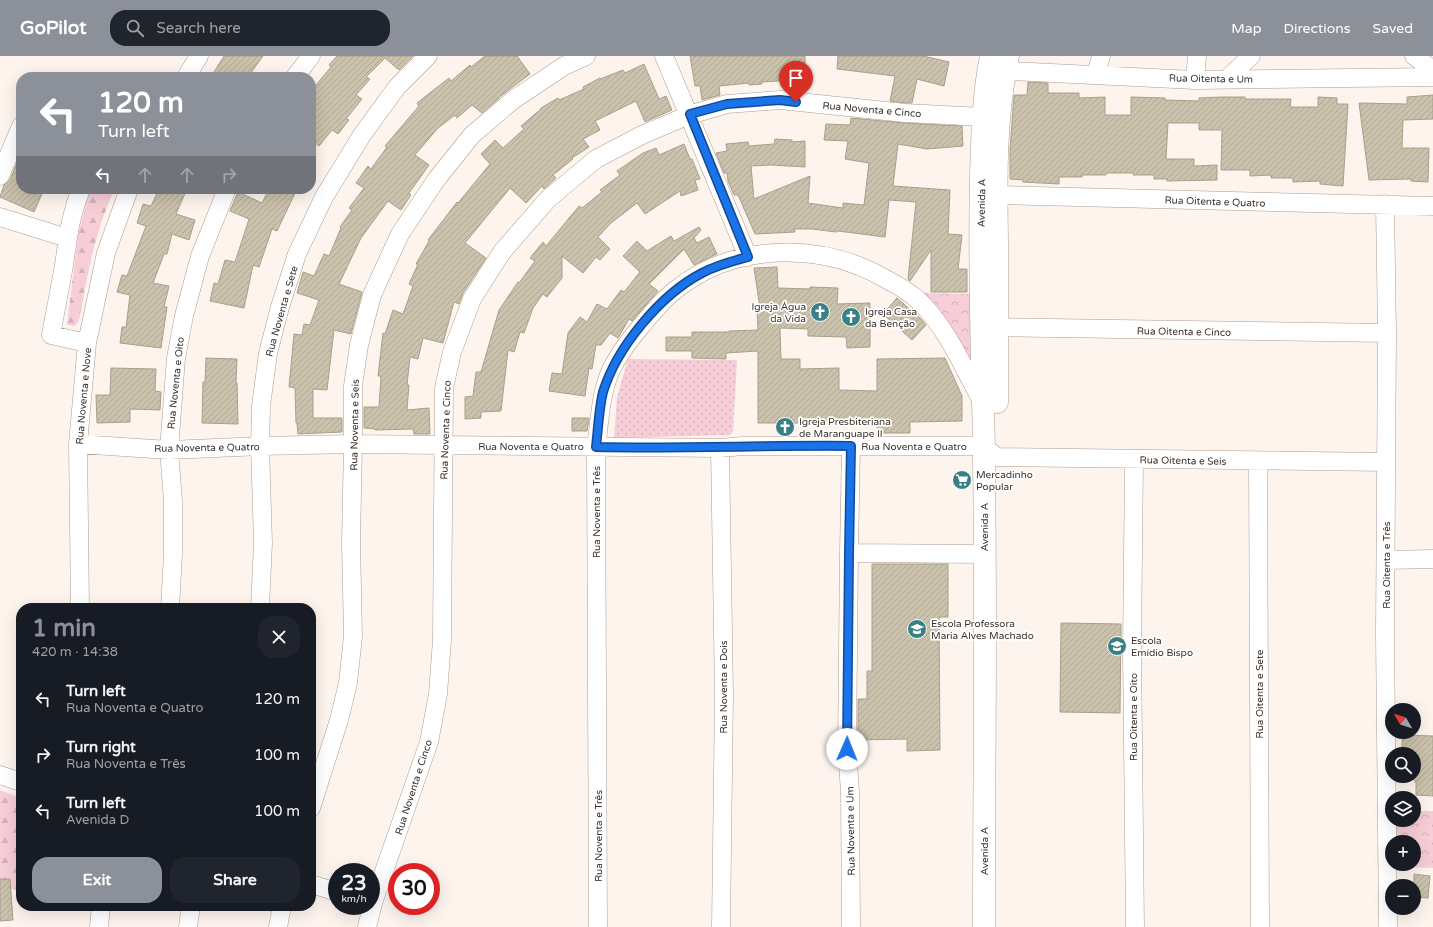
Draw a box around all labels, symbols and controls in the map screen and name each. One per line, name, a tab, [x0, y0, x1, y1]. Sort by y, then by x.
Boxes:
search box	[110, 10, 390, 46]
text: GoPilot	[20, 17, 86, 39]
icon: search	[124, 17, 146, 39]
text: Search here	[156, 19, 241, 37]
text: Map	[1231, 20, 1262, 37]
text: Directions	[1284, 20, 1351, 37]
text: Saved	[1373, 20, 1413, 37]
pin	[779, 61, 813, 102]
icon: arrive	[785, 67, 807, 89]
street label: Rua Oitenta e Um	[1169, 72, 1253, 86]
text: 120 m	[98, 86, 184, 120]
icon: left	[32, 88, 84, 140]
street label: Rua Noventa e Cinco	[822, 100, 922, 120]
text: Turn left	[98, 120, 170, 142]
icon: left	[92, 164, 114, 186]
icon: ahead	[134, 164, 156, 186]
icon: ahead	[176, 164, 198, 186]
icon: right	[218, 164, 240, 186]
street label: Avenida A	[976, 179, 988, 227]
street label: Rua Oitenta e Quatro	[1164, 194, 1266, 210]
street label: Rua Noventa e Sete	[263, 264, 301, 358]
place label: Igreja Água da Vida	[752, 301, 806, 325]
church icon: Igreja Água da Vida	[809, 301, 831, 323]
church icon: Igreja Casa da Benção	[840, 306, 862, 328]
place label: Igreja Casa da Benção	[865, 306, 917, 330]
street label: Rua Oitenta e Cinco	[1137, 325, 1231, 339]
street label: Rua Noventa e Oito	[165, 336, 187, 430]
street label: Rua Noventa e Nove	[74, 347, 94, 445]
street label: Rua Noventa e Seis	[348, 379, 362, 471]
street label: Rua Noventa e Cinco	[438, 380, 454, 480]
church icon: Igreja Presbiteriana de Maranguape II	[774, 416, 796, 438]
place label: Igreja Presbiteriana de Maranguape II	[799, 416, 891, 440]
street label: Rua Noventa e Quatro	[154, 441, 260, 455]
street label: Rua Noventa e Quatro	[478, 441, 584, 453]
street label: Rua Noventa e Quatro	[861, 441, 967, 453]
street label: Rua Oitenta e Seis	[1140, 454, 1227, 468]
street label: Rua Noventa e Três	[591, 466, 603, 558]
supermarket icon: Mercadinho Popular	[951, 469, 973, 491]
place label: Mercadinho Popular	[976, 469, 1033, 493]
street label: Avenida A	[979, 503, 991, 551]
street label: Rua Oitenta e Três	[1381, 521, 1393, 609]
text: 1 min	[32, 614, 96, 643]
button: close	[258, 616, 300, 658]
school or university icon: Escola Professora Maria Alves Machado	[906, 618, 928, 640]
place label: Escola Professora Maria Alves Machado	[931, 618, 1034, 642]
school or university icon: Escola Emídio Bispo	[1106, 635, 1128, 657]
place label: Escola Emídio Bispo	[1131, 635, 1193, 659]
street label: Rua Noventa e Dois	[718, 640, 730, 734]
text: 420 m · 14:38	[32, 644, 118, 660]
street label: Rua Oitenta e Sete	[1254, 649, 1266, 738]
street label: Rua Oitenta e Oito	[1128, 673, 1140, 761]
text: Turn left	[66, 682, 126, 700]
icon: left	[32, 688, 54, 710]
text: 120 m	[254, 690, 300, 708]
text: Rua Noventa e Quatro	[66, 700, 203, 716]
north arrow	[1385, 703, 1421, 739]
map controls	[1385, 703, 1421, 915]
position arrow	[826, 728, 868, 770]
text: Turn right	[66, 738, 136, 756]
street label: Rua Noventa e Cinco	[393, 738, 435, 836]
icon: right	[32, 744, 54, 766]
text: 100 m	[254, 746, 300, 764]
button: search	[1385, 747, 1421, 783]
text: Rua Noventa e Três	[66, 756, 186, 772]
street label: Rua Noventa e Um	[844, 786, 858, 876]
street label: Rua Noventa e Três	[593, 790, 605, 882]
button: layers	[1385, 791, 1421, 827]
text: Turn left	[66, 794, 126, 812]
icon: left	[32, 800, 54, 822]
text: 100 m	[254, 802, 300, 820]
text: Avenida D	[66, 812, 129, 828]
street label: Avenida A	[979, 827, 991, 875]
button: +	[1385, 835, 1421, 871]
button: Exit	[32, 857, 162, 903]
button: Share	[170, 857, 300, 903]
speed limit sign: 30	[388, 863, 440, 915]
text: 23	[341, 872, 367, 896]
button: −	[1385, 879, 1421, 915]
text: km/h	[341, 893, 367, 905]

